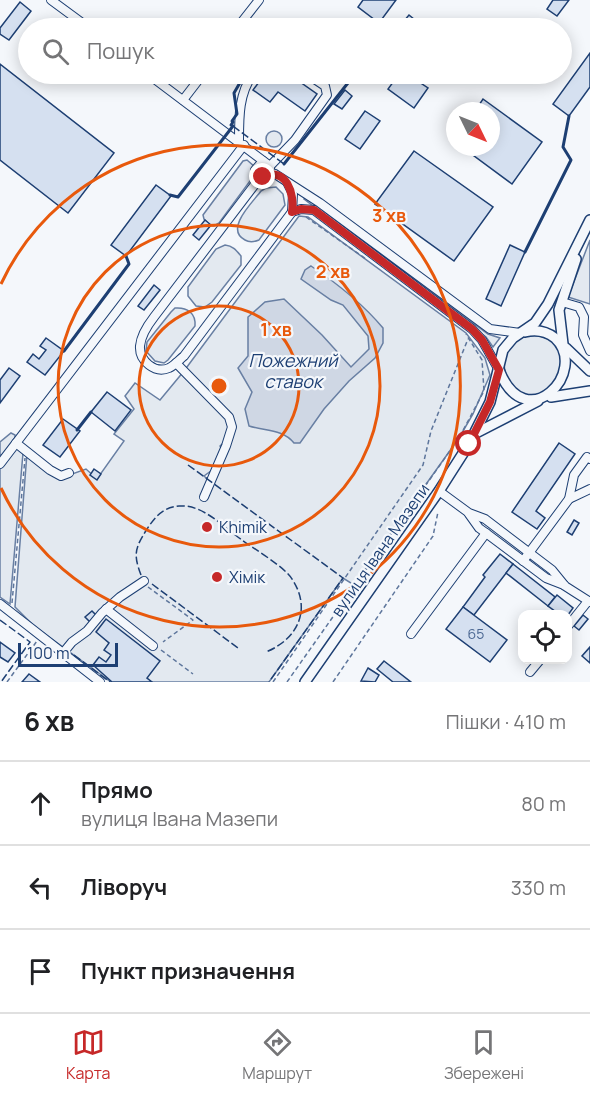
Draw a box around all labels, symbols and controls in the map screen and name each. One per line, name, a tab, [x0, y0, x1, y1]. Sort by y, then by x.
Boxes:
search box	[18, 18, 572, 84]
icon: search	[39, 35, 72, 68]
text: Пошук	[87, 36, 154, 66]
north arrow	[446, 102, 500, 156]
route end	[249, 163, 275, 189]
text: 3 хв	[372, 203, 406, 227]
text: 2 хв	[316, 259, 350, 283]
text: 1 хв	[260, 317, 292, 341]
water label: Пожежний ставок	[249, 348, 339, 393]
centre of rings	[209, 376, 229, 396]
route start	[455, 430, 481, 456]
street label: вулиця Івана Мазепи	[326, 479, 434, 621]
place label: Khimik	[219, 516, 268, 538]
marker: Khimik	[200, 520, 214, 534]
place label: Хімік	[229, 566, 266, 588]
marker: Хімік	[210, 570, 224, 584]
map controls	[518, 610, 572, 664]
button: locate	[518, 610, 572, 664]
house number: 65	[468, 624, 484, 643]
scale bar	[18, 640, 118, 668]
text: 100 m	[27, 642, 70, 664]
text: 6 хв	[24, 703, 74, 739]
text: Пішки · 410 m	[446, 708, 566, 735]
text: Прямо	[81, 775, 153, 805]
icon: ahead	[24, 787, 57, 820]
text: 80 m	[521, 790, 566, 817]
text: вулиця Івана Мазепи	[81, 805, 278, 832]
icon: left	[24, 871, 57, 904]
text: Ліворуч	[81, 872, 167, 902]
text: 330 m	[511, 874, 566, 901]
icon: arrive	[24, 955, 57, 988]
text: Пункт призначення	[81, 956, 295, 986]
tab: Карта	[66, 1026, 110, 1084]
tab: Маршрут	[242, 1026, 312, 1084]
tab: Збережені	[444, 1026, 524, 1084]

